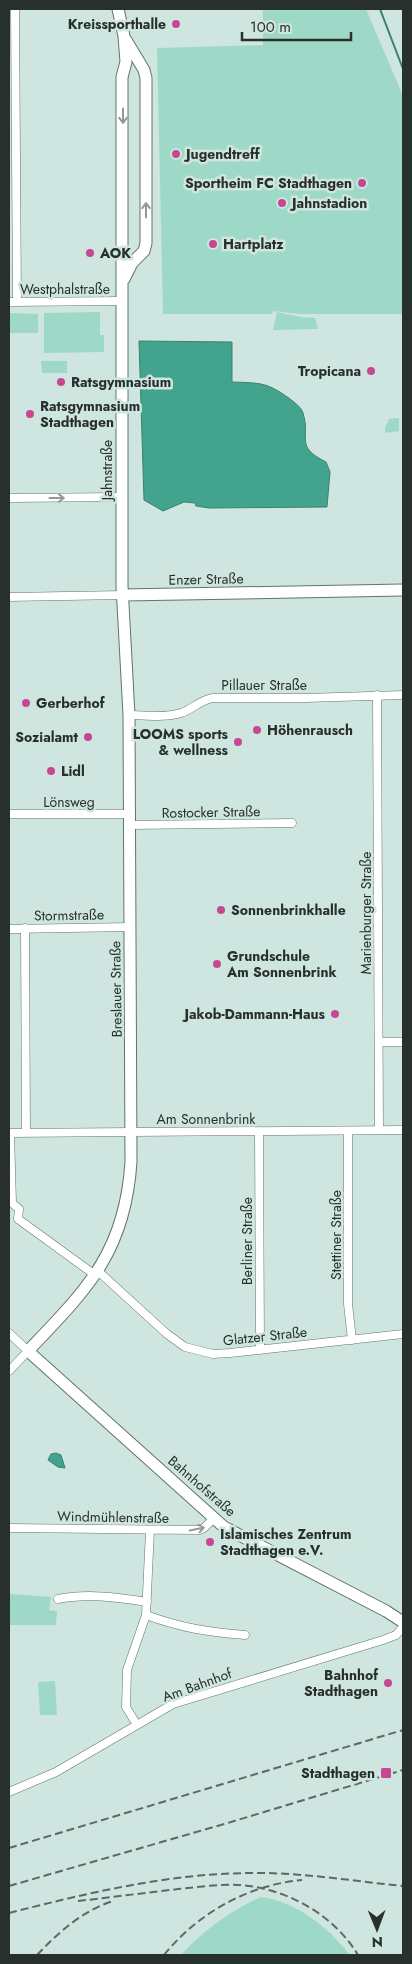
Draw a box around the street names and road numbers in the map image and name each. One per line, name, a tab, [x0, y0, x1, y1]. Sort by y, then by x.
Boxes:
street label: Westphalstraße	[20, 279, 110, 299]
street label: Jahnstraße	[97, 440, 117, 502]
street label: Enzer Straße	[168, 568, 244, 590]
street label: Pillauer Straße	[221, 675, 307, 695]
street label: Lönsweg	[43, 792, 95, 812]
street label: Rostocker Straße	[161, 801, 261, 823]
street label: Marienburger Straße	[356, 852, 376, 974]
street label: Stormstraße	[34, 904, 104, 926]
street label: Breslauer Straße	[105, 941, 127, 1037]
street label: Am Sonnenbrink	[157, 1109, 256, 1129]
street label: Stettiner Straße	[326, 1190, 346, 1280]
street label: Berliner Straße	[237, 1197, 257, 1285]
street label: Glatzer Straße	[222, 1322, 308, 1350]
street label: Bahnhofstraße	[164, 1451, 240, 1521]
street label: Windmühlenstraße	[57, 1506, 169, 1528]
street label: Am Bahnhof	[159, 1663, 235, 1707]

